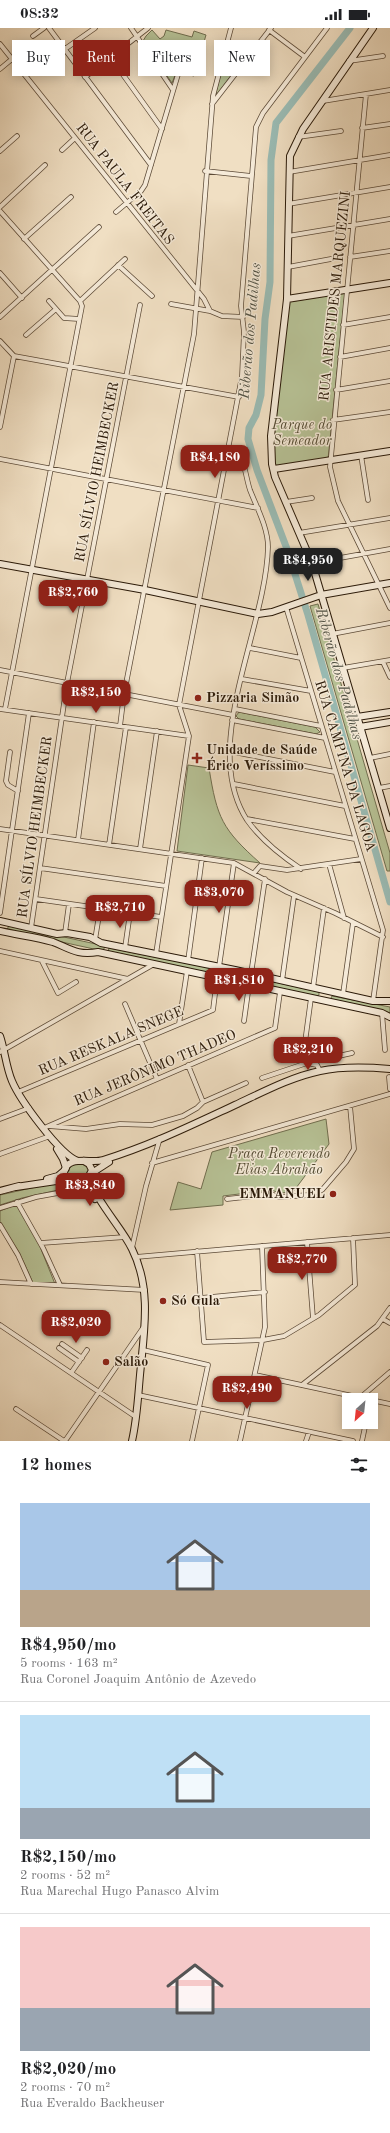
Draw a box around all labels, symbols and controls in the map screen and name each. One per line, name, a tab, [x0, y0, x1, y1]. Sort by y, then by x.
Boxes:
text: 08:32	[20, 7, 59, 22]
chip: Buy	[12, 40, 65, 76]
chip: Rent	[73, 40, 130, 76]
chip: Filters	[138, 40, 206, 76]
chip: New	[214, 40, 270, 76]
street label: RUA PAULA FREITAS	[73, 121, 177, 247]
street label: RUA ARISTIDES MARQUEZINI	[317, 190, 353, 402]
water label: Riberão dos Padilhas	[237, 262, 264, 401]
street label: RUA SÍLVIO HEIMBECKER	[70, 380, 121, 563]
park label: Parque do Semeador	[271, 418, 332, 448]
pin: R$4,180	[178, 445, 252, 479]
text: R$4,180	[190, 451, 240, 464]
pin: R$4,950	[271, 548, 345, 582]
text: R$4,950	[283, 554, 333, 567]
pin: R$2,760	[36, 580, 110, 614]
text: R$2,760	[48, 586, 98, 599]
water label: Riberão dos Padilhas	[312, 605, 364, 742]
street label: RUA CAMPINA DA LAGOA	[312, 679, 378, 854]
pin: R$2,150	[59, 680, 133, 714]
text: R$2,150	[71, 686, 121, 699]
place label: Pizzaria Simão	[206, 691, 299, 705]
marker: Pizzaria Simão	[193, 693, 203, 703]
street label: RUA SÍLVIO HEIMBECKER	[12, 735, 55, 919]
place label: Unidade de Saúde Érico Veríssimo	[206, 743, 317, 773]
marker: Unidade de Saúde Érico Veríssimo	[191, 752, 203, 764]
pin: R$3,070	[182, 880, 256, 914]
text: R$3,070	[194, 886, 244, 899]
pin: R$2,710	[83, 895, 157, 929]
text: R$2,710	[95, 901, 145, 914]
pin: R$1,810	[202, 968, 276, 1002]
text: R$1,810	[214, 974, 264, 987]
street label: RUA RESKALA SNEGE	[36, 1004, 186, 1078]
street label: RUA JERÔNIMO THADEO	[71, 1025, 238, 1109]
pin: R$2,210	[271, 1037, 345, 1071]
text: R$2,210	[283, 1043, 333, 1056]
park label: Praça Reverendo Elias Abrahão	[227, 1147, 330, 1177]
pin: R$3,840	[53, 1173, 127, 1207]
text: R$3,840	[65, 1179, 115, 1192]
place label: EMMANUEL	[239, 1187, 325, 1201]
marker: EMMANUEL	[328, 1189, 338, 1199]
pin: R$2,770	[265, 1247, 339, 1281]
text: R$2,770	[277, 1253, 327, 1266]
place label: Só Gula	[171, 1294, 220, 1308]
marker: Só Gula	[158, 1296, 168, 1306]
pin: R$2,020	[39, 1310, 113, 1344]
text: R$2,020	[51, 1316, 101, 1329]
place label: Salão	[114, 1355, 148, 1369]
marker: Salão	[101, 1357, 111, 1367]
pin: R$2,490	[210, 1376, 284, 1410]
text: R$2,490	[222, 1382, 272, 1395]
north arrow	[342, 1393, 378, 1429]
map controls	[342, 1393, 378, 1429]
icon: filters	[348, 1454, 370, 1476]
text: 12 homes	[20, 1457, 92, 1474]
icon: home	[159, 1529, 231, 1601]
text: R$4,950/mo	[20, 1637, 116, 1654]
text: 5 rooms · 163 m²	[20, 1657, 118, 1670]
text: Rua Coronel Joaquim Antônio de Azevedo	[20, 1673, 256, 1686]
icon: home	[159, 1741, 231, 1813]
text: R$2,150/mo	[20, 1849, 116, 1866]
text: 2 rooms · 52 m²	[20, 1869, 110, 1882]
text: Rua Marechal Hugo Panasco Alvim	[20, 1885, 219, 1898]
icon: home	[159, 1953, 231, 2025]
text: R$2,020/mo	[20, 2061, 116, 2078]
text: 2 rooms · 70 m²	[20, 2081, 110, 2094]
text: Rua Everaldo Backheuser	[20, 2097, 164, 2110]

